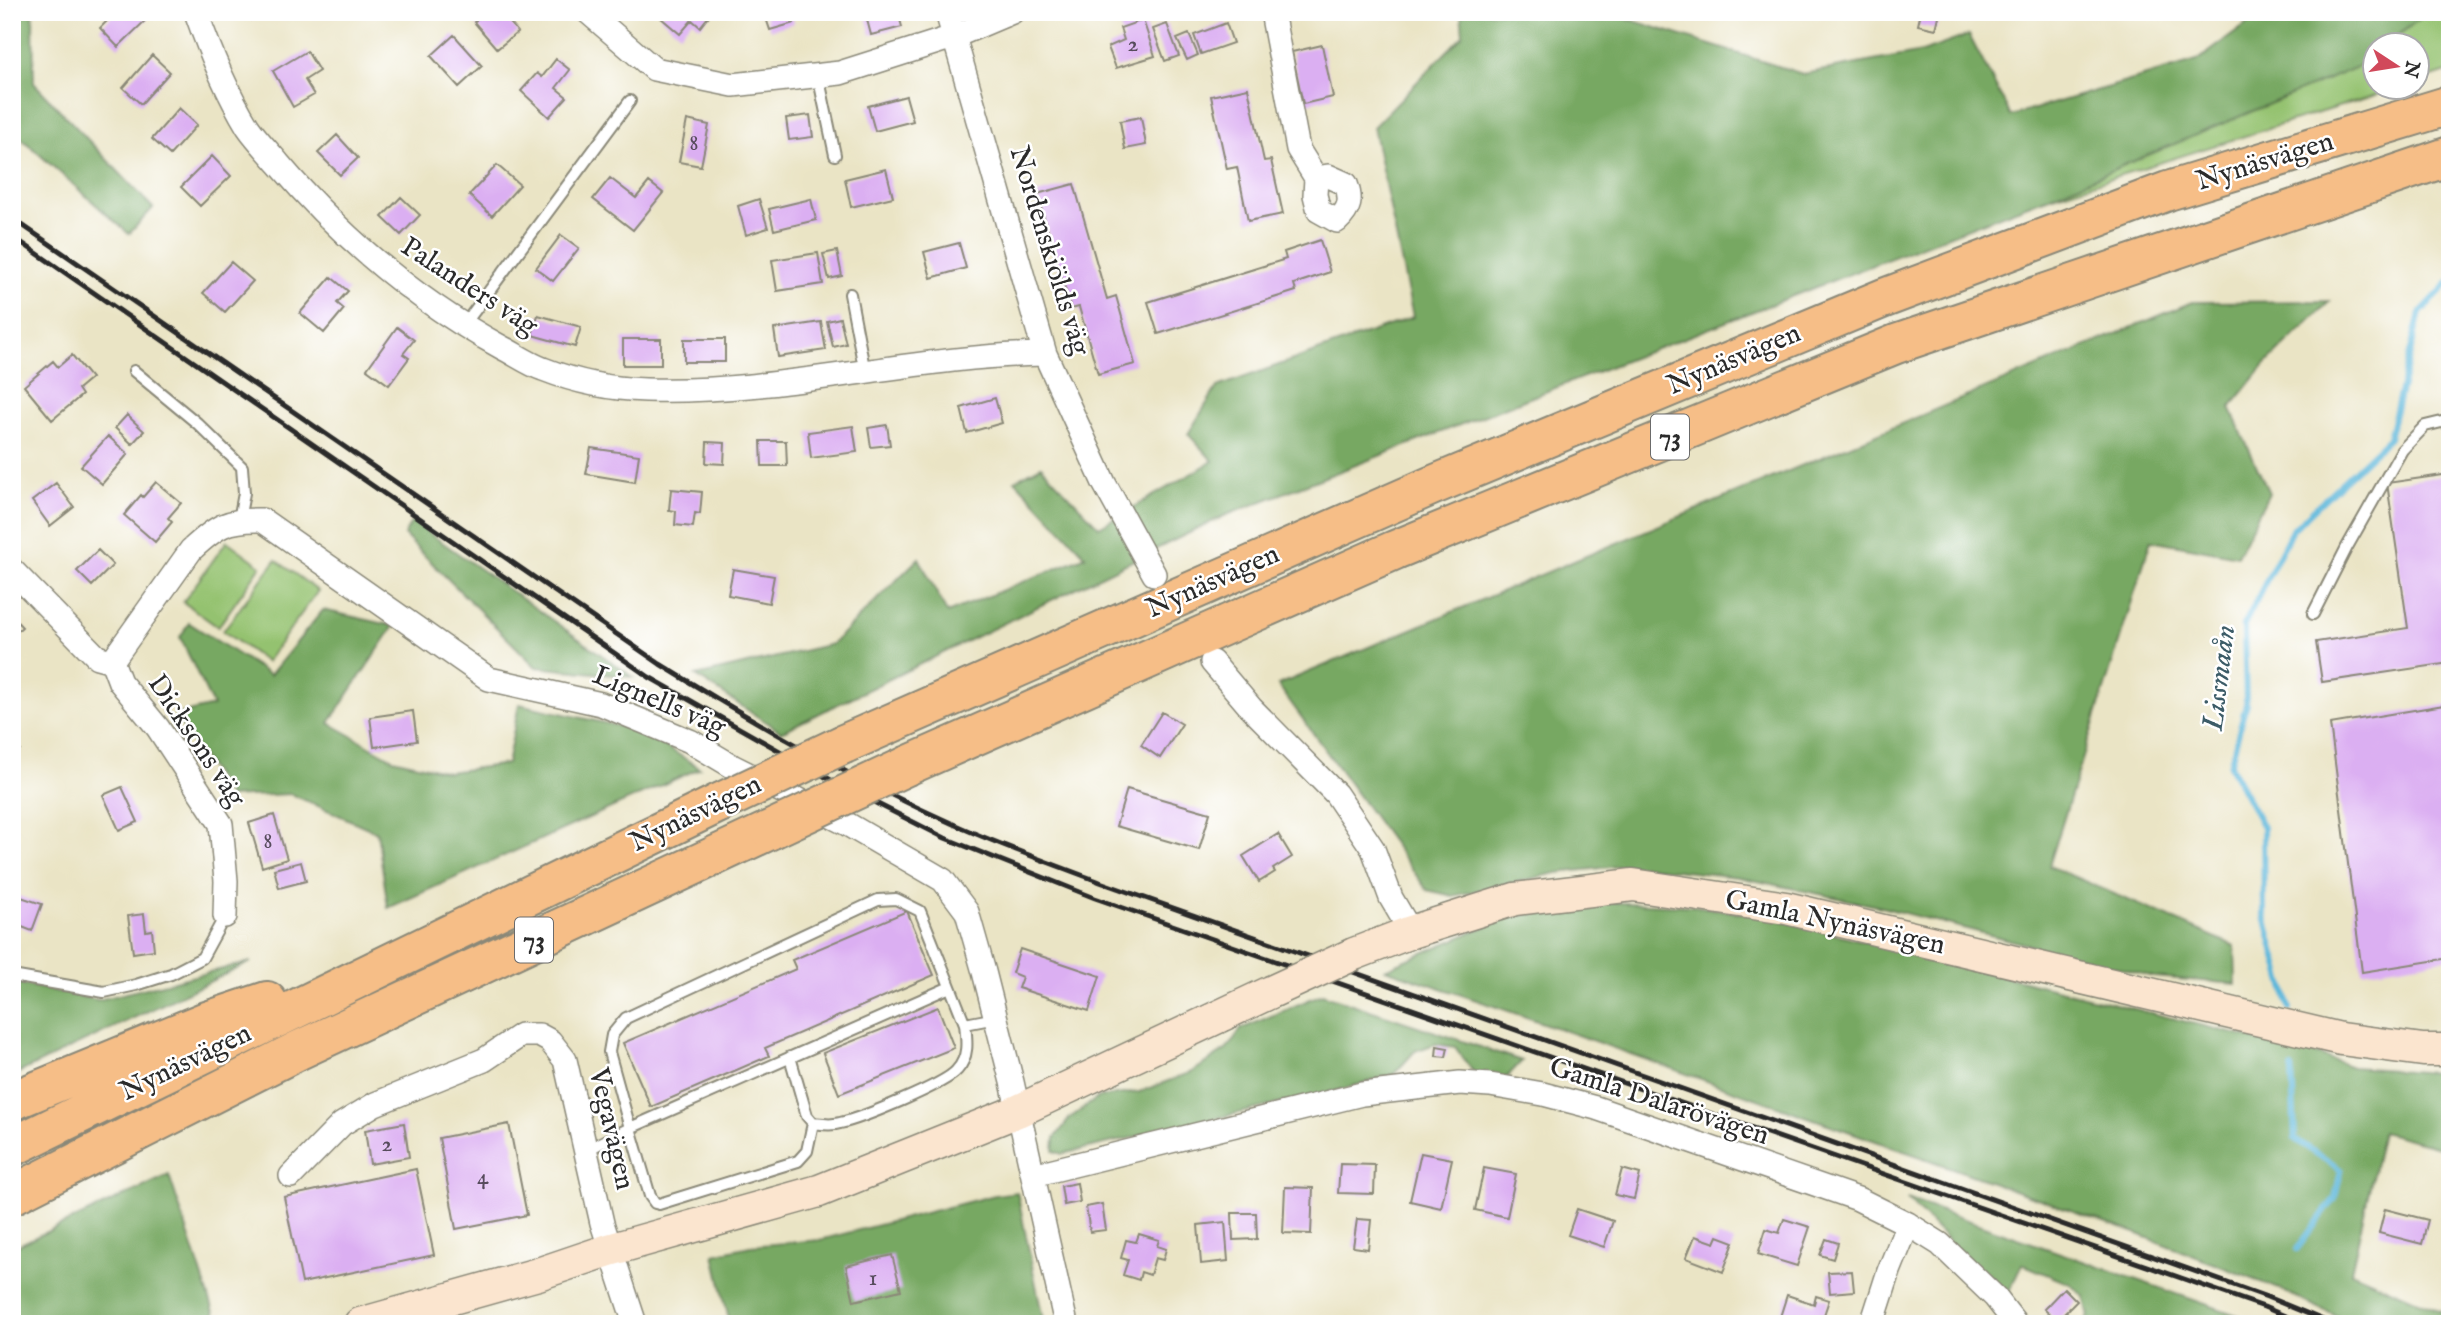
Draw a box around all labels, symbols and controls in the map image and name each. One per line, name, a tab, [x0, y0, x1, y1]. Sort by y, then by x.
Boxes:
house number: 2	[1127, 29, 1139, 60]
north arrow	[2360, 32, 2430, 102]
text: N	[2397, 58, 2424, 80]
street label: Nynäsvägen	[2192, 125, 2338, 199]
house number: 8	[689, 128, 699, 159]
street label: Nordenskiölds väg	[1001, 142, 1098, 360]
street label: Palanders väg	[394, 230, 545, 345]
street label: Nynäsvägen	[1662, 316, 1806, 404]
road number: 73	[1651, 414, 1689, 460]
street label: Nynäsvägen	[1141, 537, 1285, 627]
water label: Lissmaån	[2195, 623, 2245, 734]
street label: Lignells väg	[587, 658, 732, 746]
street label: Dicksons väg	[139, 668, 254, 815]
street label: Nynäsvägen	[625, 767, 767, 861]
house number: 8	[263, 826, 273, 857]
street label: Gamla Nynäsvägen	[1722, 883, 1948, 963]
road number: 73	[515, 917, 553, 962]
street label: Nynäsvägen	[115, 1016, 257, 1110]
street label: Gamla Dalarövägen	[1545, 1050, 1773, 1154]
street label: Vegavägen	[580, 1064, 642, 1193]
house number: 2	[381, 1129, 393, 1160]
house number: 4	[477, 1162, 489, 1193]
house number: 1	[869, 1263, 877, 1294]

